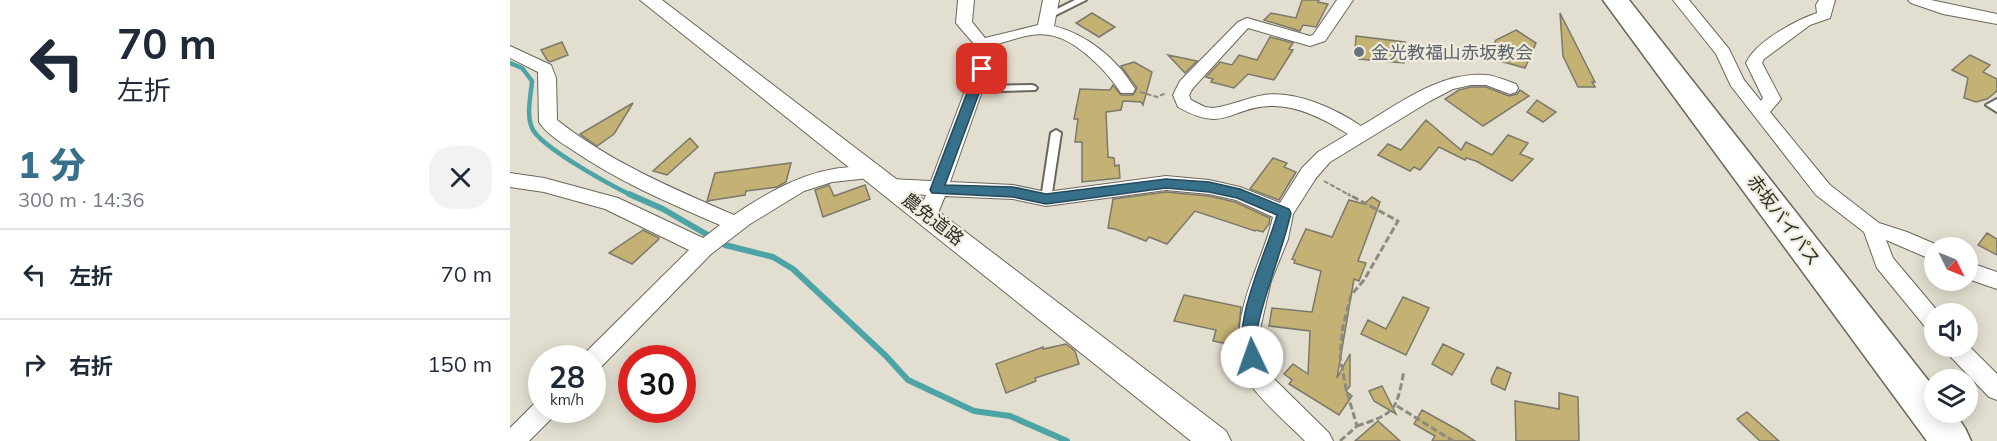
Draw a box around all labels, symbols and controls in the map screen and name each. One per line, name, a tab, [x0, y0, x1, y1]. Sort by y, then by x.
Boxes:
text: 70 m	[117, 17, 217, 70]
icon: left	[18, 24, 96, 102]
place label: 金光教福山赤坂教会	[1371, 41, 1533, 64]
pin	[956, 43, 1007, 94]
marker: 金光教福山赤坂教会	[1352, 45, 1366, 59]
icon: arrive	[965, 52, 998, 85]
text: 左折	[117, 73, 171, 107]
text: 1 分	[18, 142, 86, 187]
button: close	[429, 146, 492, 209]
street label: 赤坂バイパス	[1742, 170, 1826, 270]
text: 300 m · 14:36	[18, 187, 144, 212]
street label: 農免道路	[898, 188, 968, 250]
north arrow	[1924, 237, 1978, 291]
map controls	[1924, 237, 1978, 423]
icon: left	[18, 258, 51, 291]
text: 70 m	[441, 260, 492, 288]
text: 左折	[69, 262, 113, 290]
button: sound	[1924, 303, 1978, 357]
position arrow	[1220, 325, 1284, 389]
speed limit sign: 30	[618, 345, 696, 423]
icon: right	[18, 348, 51, 381]
text: 150 m	[427, 350, 492, 378]
text: 右折	[69, 352, 113, 380]
text: 28	[549, 358, 585, 396]
button: layers	[1924, 369, 1978, 423]
text: km/h	[550, 390, 584, 409]

